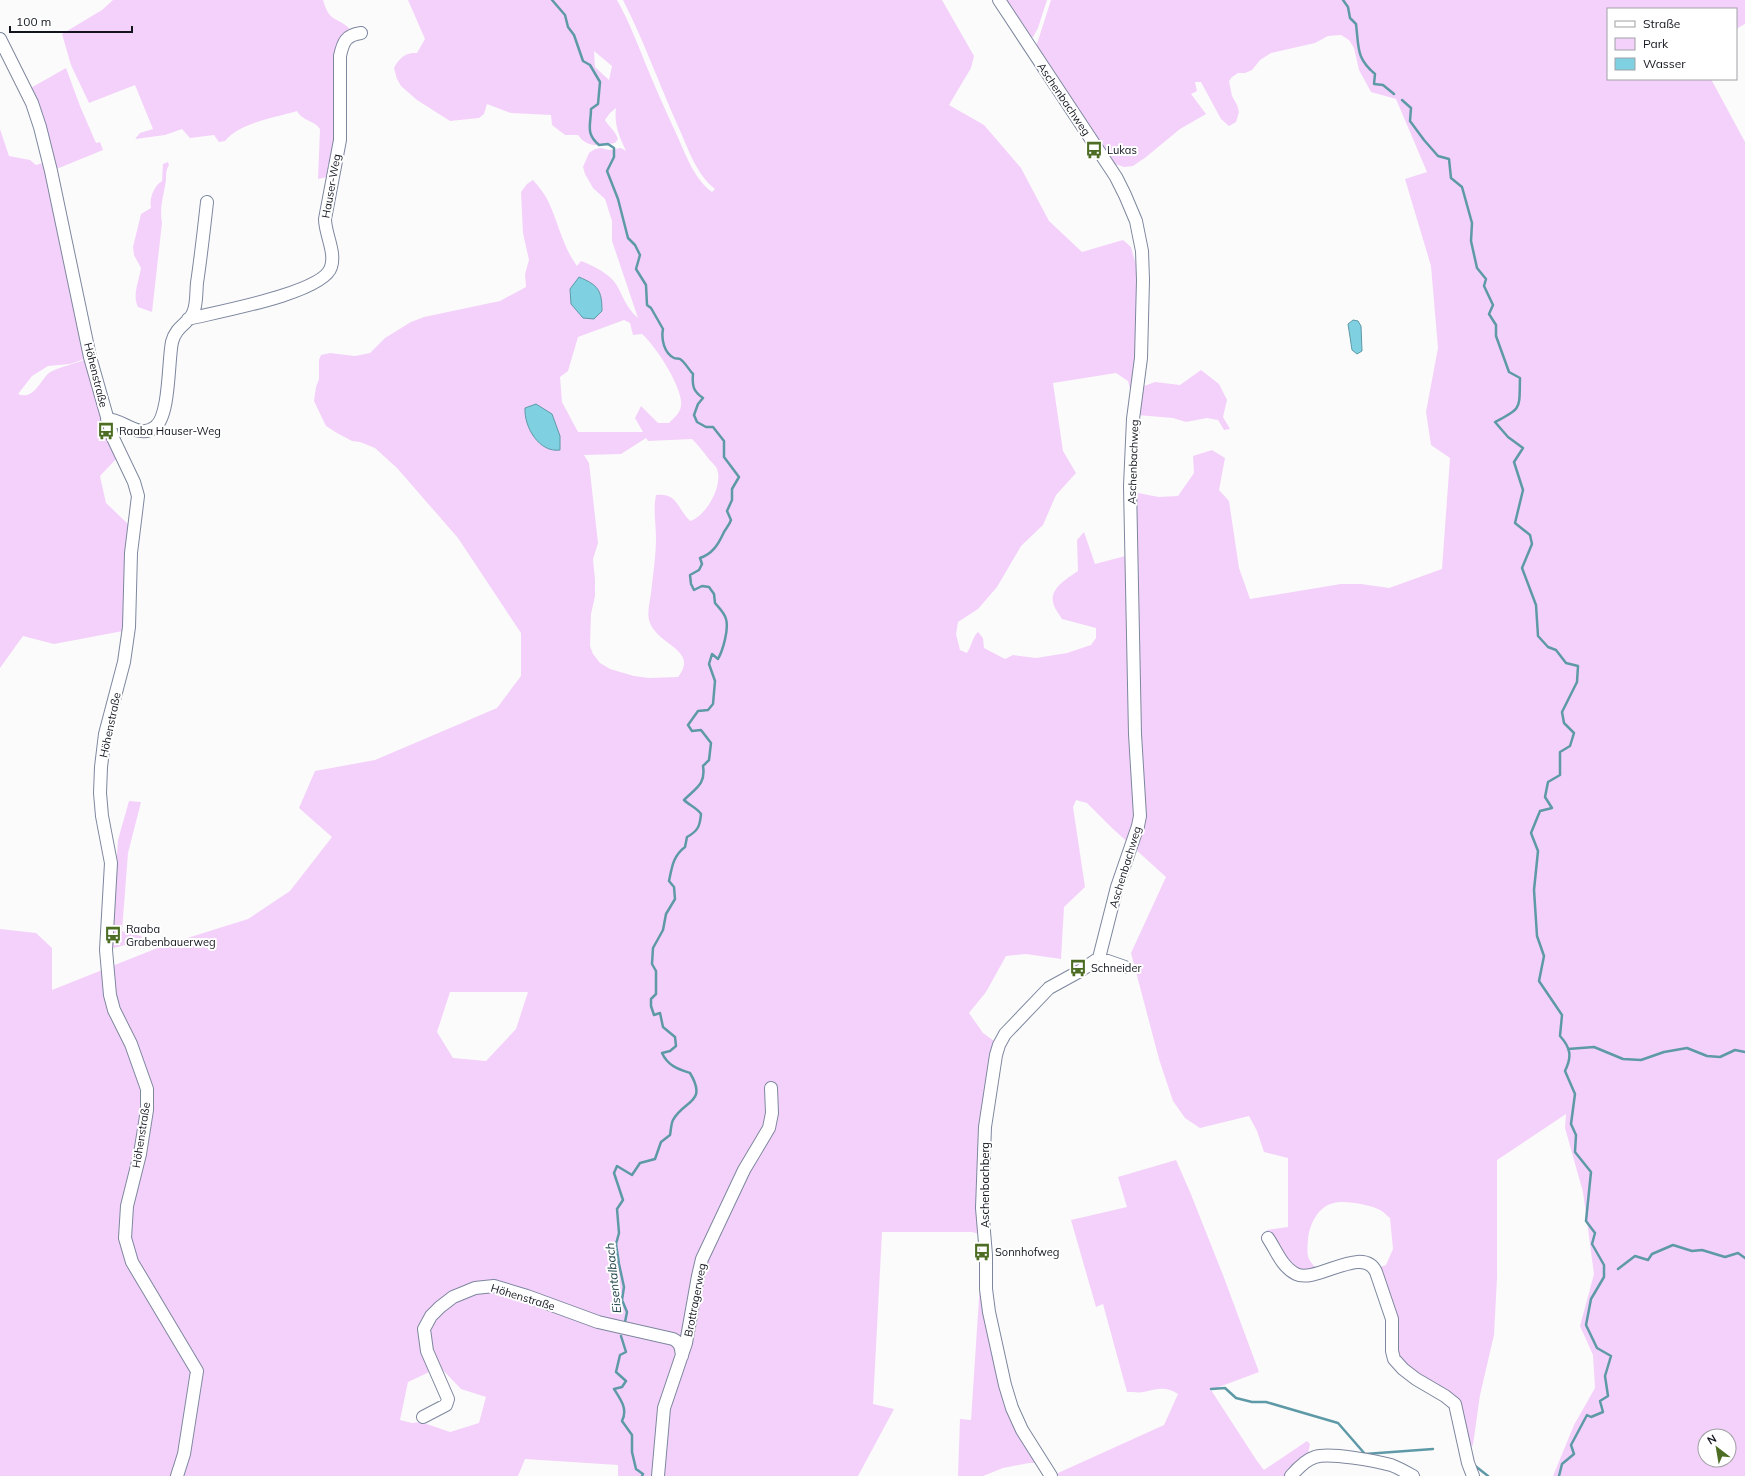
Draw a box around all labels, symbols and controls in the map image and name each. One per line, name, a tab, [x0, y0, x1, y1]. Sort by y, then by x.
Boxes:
scale bar	[10, 8, 132, 34]
legend	[1607, 8, 1737, 80]
text: 100 m	[16, 14, 51, 29]
text: Straße	[1643, 16, 1680, 31]
text: Park	[1643, 36, 1669, 51]
text: Wasser	[1643, 56, 1686, 71]
street label: Aschenbachweg	[1034, 60, 1094, 138]
bus stop icon: Lukas	[1084, 140, 1104, 160]
place label: Lukas	[1107, 143, 1137, 157]
street label: Hauser-Weg	[318, 153, 344, 219]
street label: Höhenstraße	[81, 341, 111, 409]
street label: Aschenbachweg	[1125, 419, 1141, 505]
bus stop icon: Raaba Hauser-Weg	[96, 421, 116, 441]
place label: Raaba Hauser-Weg	[119, 424, 221, 438]
street label: Höhenstraße	[96, 691, 124, 759]
street label: Aschenbachweg	[1106, 824, 1144, 910]
place label: Raaba Grabenbauerweg	[126, 922, 216, 949]
bus stop icon: Raaba Grabenbauerweg	[103, 925, 123, 945]
bus stop icon: Schneider	[1068, 958, 1088, 978]
place label: Schneider	[1091, 961, 1141, 975]
street label: Höhenstraße	[129, 1101, 153, 1169]
street label: Aschenbachberg	[978, 1142, 992, 1228]
water label: Eisentalbach	[602, 1242, 624, 1314]
bus stop icon: Sonnhofweg	[972, 1242, 992, 1262]
place label: Sonnhofweg	[995, 1245, 1059, 1259]
street label: Brottragerweg	[681, 1262, 709, 1338]
street label: Höhenstraße	[489, 1281, 557, 1313]
north arrow	[1697, 1428, 1737, 1468]
text: N	[1705, 1431, 1719, 1448]

